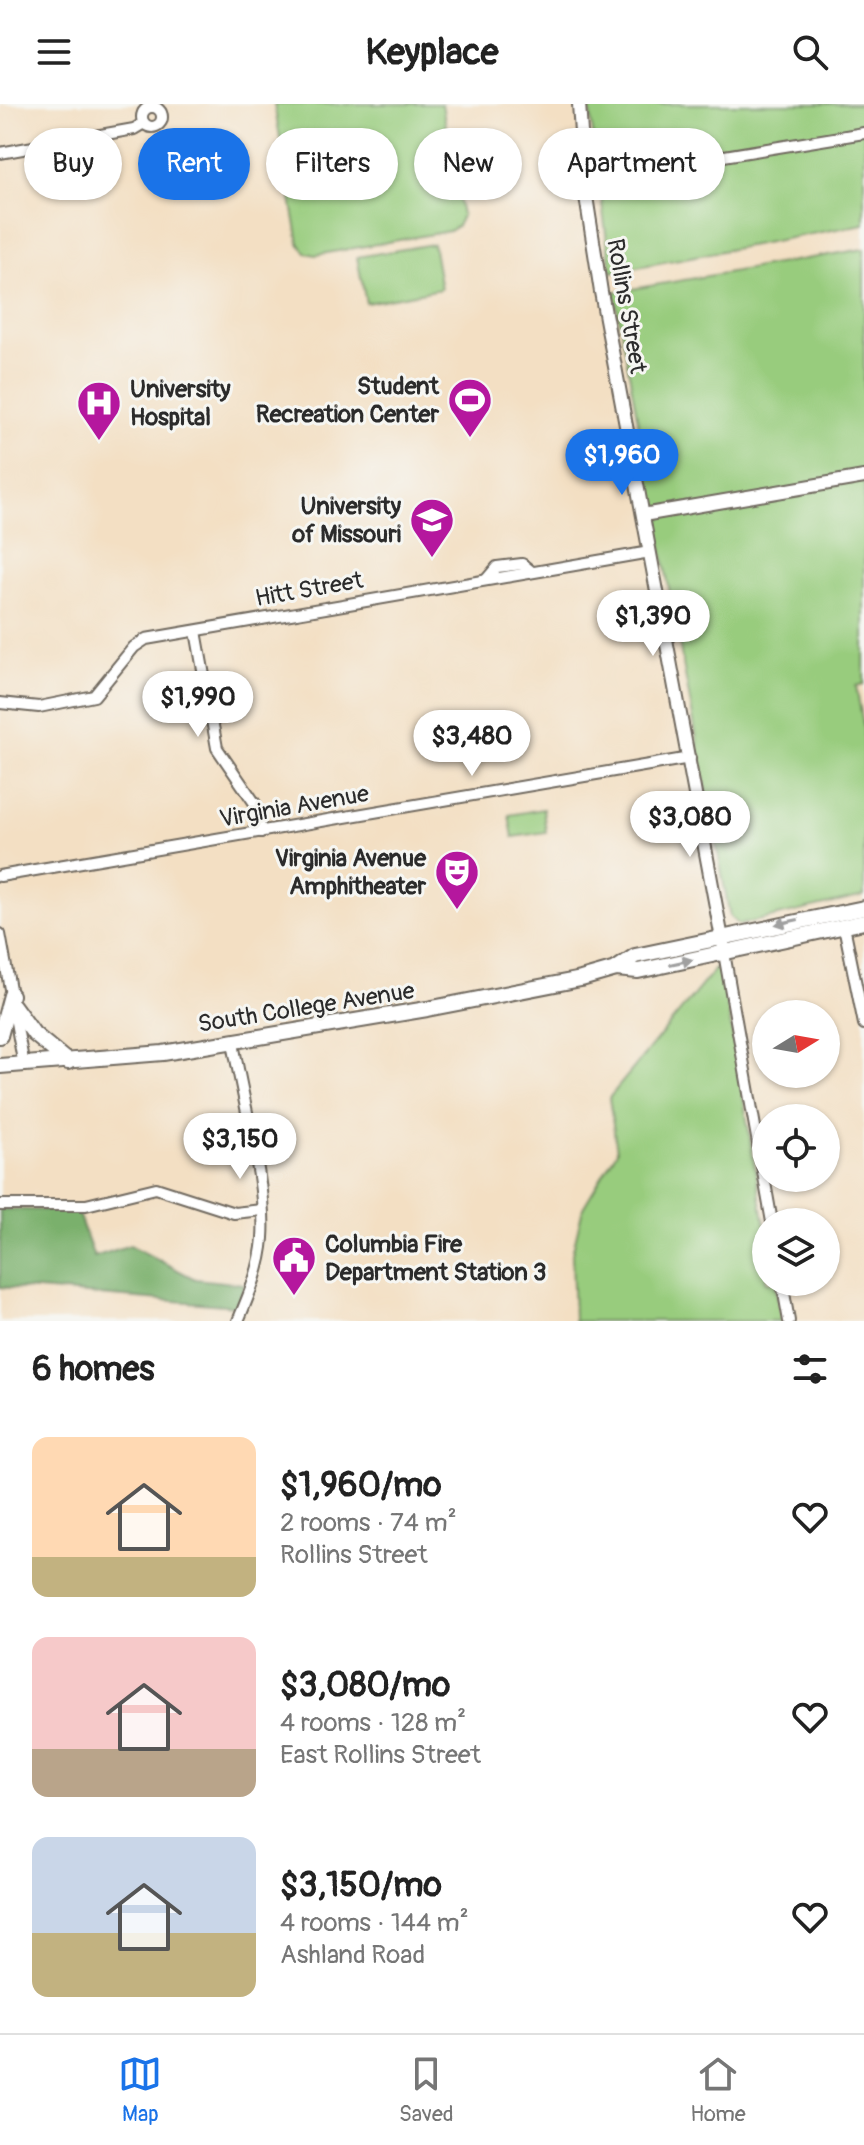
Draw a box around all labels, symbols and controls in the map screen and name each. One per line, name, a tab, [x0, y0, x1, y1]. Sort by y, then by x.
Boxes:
icon: menu	[32, 30, 76, 74]
text: Keyplace	[365, 30, 499, 75]
icon: search	[788, 30, 832, 74]
chip: Buy	[24, 128, 122, 200]
chip: Rent	[138, 128, 250, 200]
chip: Filters	[266, 128, 398, 200]
chip: New	[414, 128, 522, 200]
chip: Apartment	[538, 128, 725, 200]
street label: Rollins Street	[600, 236, 653, 376]
place label: Student Recreation Center	[256, 372, 440, 429]
place label: University Hospital	[130, 375, 231, 432]
sports icon: Student Recreation Center	[446, 376, 494, 439]
hospital icon: University Hospital	[75, 379, 123, 442]
pin: $1,960	[557, 429, 687, 497]
text: $1,960	[583, 439, 661, 471]
place label: University of Missouri	[291, 492, 402, 549]
school or university icon: University of Missouri	[408, 496, 456, 559]
street label: Hitt Street	[253, 566, 366, 613]
pin: $1,390	[588, 590, 718, 658]
text: $1,390	[615, 600, 691, 632]
pin: $1,990	[133, 671, 263, 739]
text: $1,990	[160, 681, 236, 713]
pin: $3,480	[407, 710, 537, 778]
text: $3,480	[431, 720, 513, 752]
street label: Virginia Avenue	[217, 779, 371, 834]
pin: $3,080	[625, 791, 755, 859]
text: $3,080	[648, 801, 732, 833]
place label: Virginia Avenue Amphitheater	[275, 844, 427, 901]
theatre icon: Virginia Avenue Amphitheater	[433, 848, 481, 911]
one-way arrow	[775, 916, 800, 929]
one-way arrow	[669, 955, 694, 968]
street label: South College Avenue	[196, 976, 417, 1039]
north arrow	[752, 1000, 840, 1088]
map controls	[752, 1000, 840, 1296]
button: locate	[752, 1104, 840, 1192]
pin: $3,150	[175, 1113, 305, 1181]
text: $3,150	[201, 1123, 279, 1155]
button: layers	[752, 1208, 840, 1296]
place label: Columbia Fire Department Station 3	[325, 1230, 546, 1287]
public building icon: Columbia Fire Department Station 3	[270, 1234, 318, 1297]
icon: filters	[788, 1347, 832, 1391]
text: 6 homes	[32, 1348, 155, 1391]
text: $1,960/mo	[280, 1464, 442, 1507]
icon: home	[96, 1469, 192, 1565]
icon: heart	[788, 1495, 832, 1539]
text: 2 rooms · 74 m²	[280, 1507, 457, 1539]
text: Rollins Street	[280, 1539, 428, 1571]
text: $3,080/mo	[280, 1664, 450, 1707]
icon: home	[96, 1669, 192, 1765]
icon: heart	[788, 1695, 832, 1739]
text: 4 rooms · 128 m²	[280, 1707, 466, 1739]
text: East Rollins Street	[280, 1739, 481, 1771]
text: $3,150/mo	[280, 1864, 442, 1907]
icon: home	[96, 1869, 192, 1965]
icon: heart	[788, 1895, 832, 1939]
text: 4 rooms · 144 m²	[280, 1907, 469, 1939]
text: Ashland Road	[280, 1939, 425, 1971]
tab: Map	[118, 2052, 162, 2128]
tab: Saved	[399, 2052, 454, 2128]
tab: Home	[690, 2052, 746, 2128]

